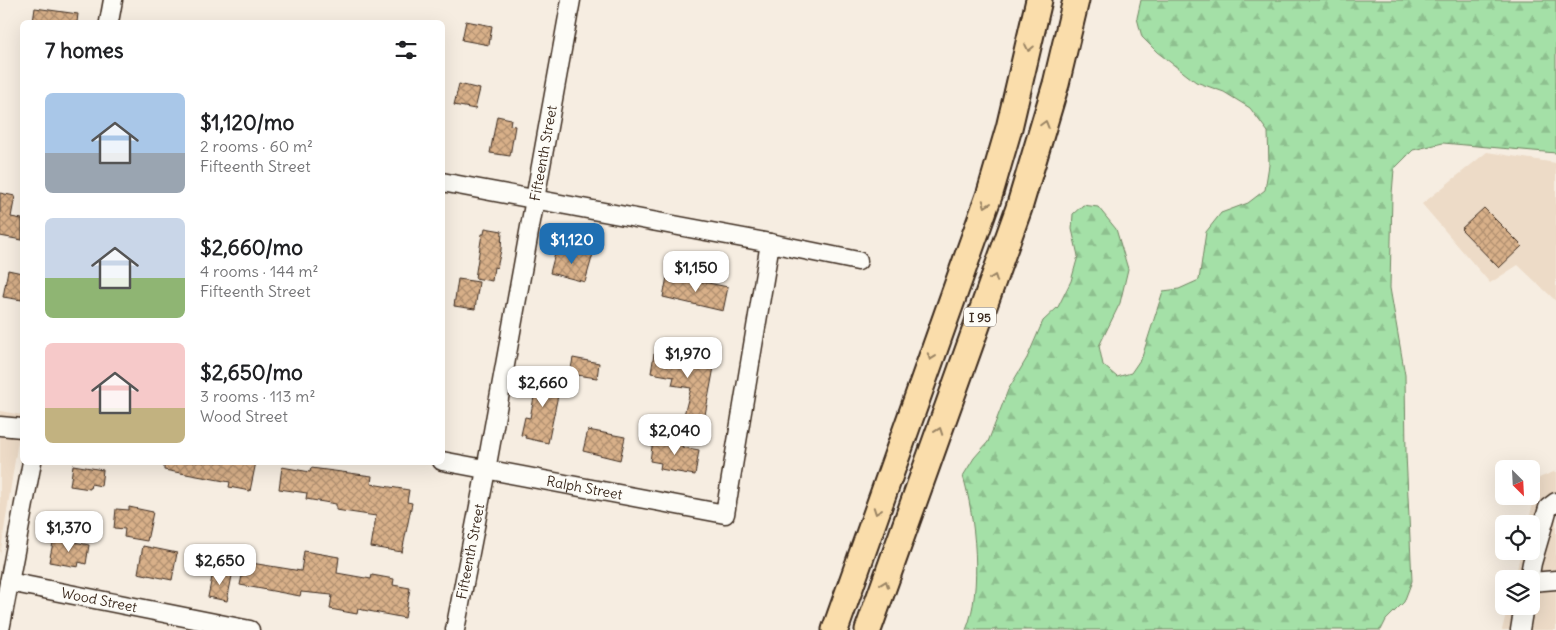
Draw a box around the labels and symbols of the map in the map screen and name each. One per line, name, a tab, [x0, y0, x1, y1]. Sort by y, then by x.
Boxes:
one-way arrow	[1024, 43, 1035, 52]
street label: Fifteenth Street	[526, 104, 561, 202]
one-way arrow	[1039, 120, 1049, 128]
one-way arrow	[982, 199, 992, 208]
pin: $1,120	[531, 222, 613, 265]
pin: $1,150	[655, 250, 737, 293]
one-way arrow	[988, 274, 998, 283]
road number: I 95	[964, 308, 996, 326]
pin: $1,970	[647, 336, 729, 379]
one-way arrow	[927, 353, 937, 361]
pin: $2,660	[502, 366, 584, 408]
pin: $2,040	[634, 414, 716, 456]
one-way arrow	[933, 427, 943, 436]
north arrow	[1495, 460, 1540, 505]
street label: Ralph Street	[545, 472, 624, 504]
street label: Fifteenth Street	[452, 502, 488, 601]
one-way arrow	[873, 506, 883, 514]
pin: $1,370	[28, 510, 110, 553]
pin: $2,650	[179, 544, 261, 586]
one-way arrow	[879, 580, 889, 589]
street label: Wood Street	[60, 584, 139, 616]

